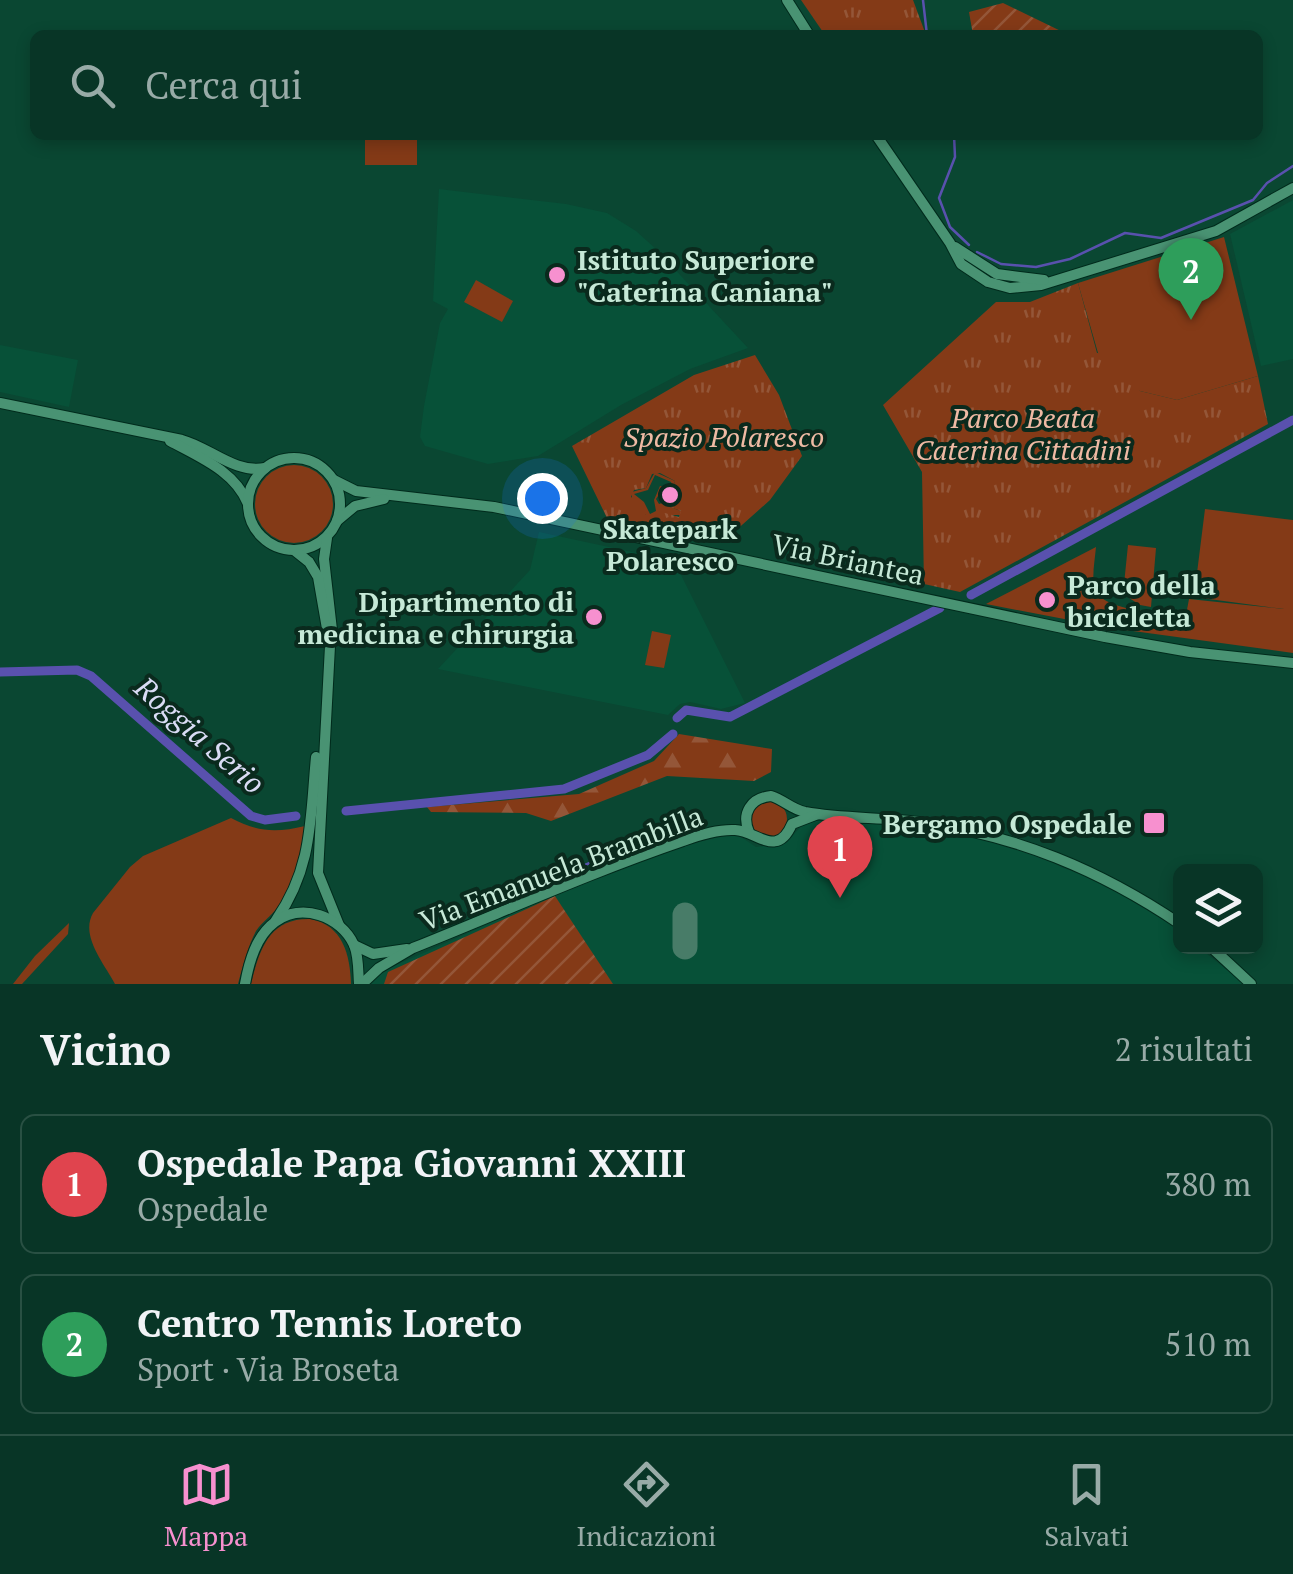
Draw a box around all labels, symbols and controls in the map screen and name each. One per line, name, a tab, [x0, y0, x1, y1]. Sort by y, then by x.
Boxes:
search box	[30, 30, 1263, 140]
icon: search	[65, 58, 120, 113]
text: Cerca qui	[145, 60, 302, 110]
pin: 2	[1158, 238, 1224, 320]
place label: Istituto Superiore "Caterina Caniana"	[577, 241, 833, 310]
marker: Istituto Superiore "Caterina Caniana"	[546, 264, 568, 286]
park label: Parco Beata Caterina Cittadini	[915, 399, 1131, 468]
park label: Spazio Polaresco	[624, 418, 824, 455]
your location	[517, 473, 568, 524]
marker: Skatepark Polaresco	[659, 484, 681, 506]
place label: Skatepark Polaresco	[603, 510, 738, 579]
street label: Via Briantea	[769, 525, 927, 593]
place label: Parco della bicicletta	[1066, 566, 1216, 635]
place label: Dipartimento di medicina e chirurgia	[297, 583, 574, 652]
marker: Parco della bicicletta	[1036, 589, 1058, 611]
marker: Dipartimento di medicina e chirurgia	[583, 606, 605, 628]
water label: Roggia Serio	[126, 667, 273, 803]
street label: Via Emanuela Brambilla	[414, 797, 708, 939]
place label: Bergamo Ospedale	[883, 805, 1132, 842]
marker: Bergamo Ospedale	[1141, 810, 1167, 836]
pin: 1	[808, 816, 872, 898]
map controls	[1173, 864, 1263, 954]
button: layers	[1173, 864, 1263, 954]
text: Vicino	[40, 1021, 171, 1077]
text: 2 risultati	[1115, 1028, 1253, 1070]
text: Ospedale Papa Giovanni XXIII	[137, 1138, 686, 1188]
text: 1	[65, 1163, 84, 1205]
text: 380 m	[1164, 1163, 1251, 1205]
text: Ospedale	[137, 1188, 268, 1230]
text: Centro Tennis Loreto	[137, 1298, 522, 1348]
text: 2	[65, 1323, 84, 1365]
text: 510 m	[1164, 1323, 1251, 1365]
text: Sport · Via Broseta	[137, 1348, 400, 1390]
tab: Mappa	[164, 1457, 248, 1554]
tab: Indicazioni	[576, 1457, 716, 1554]
tab: Salvati	[1044, 1457, 1129, 1554]

